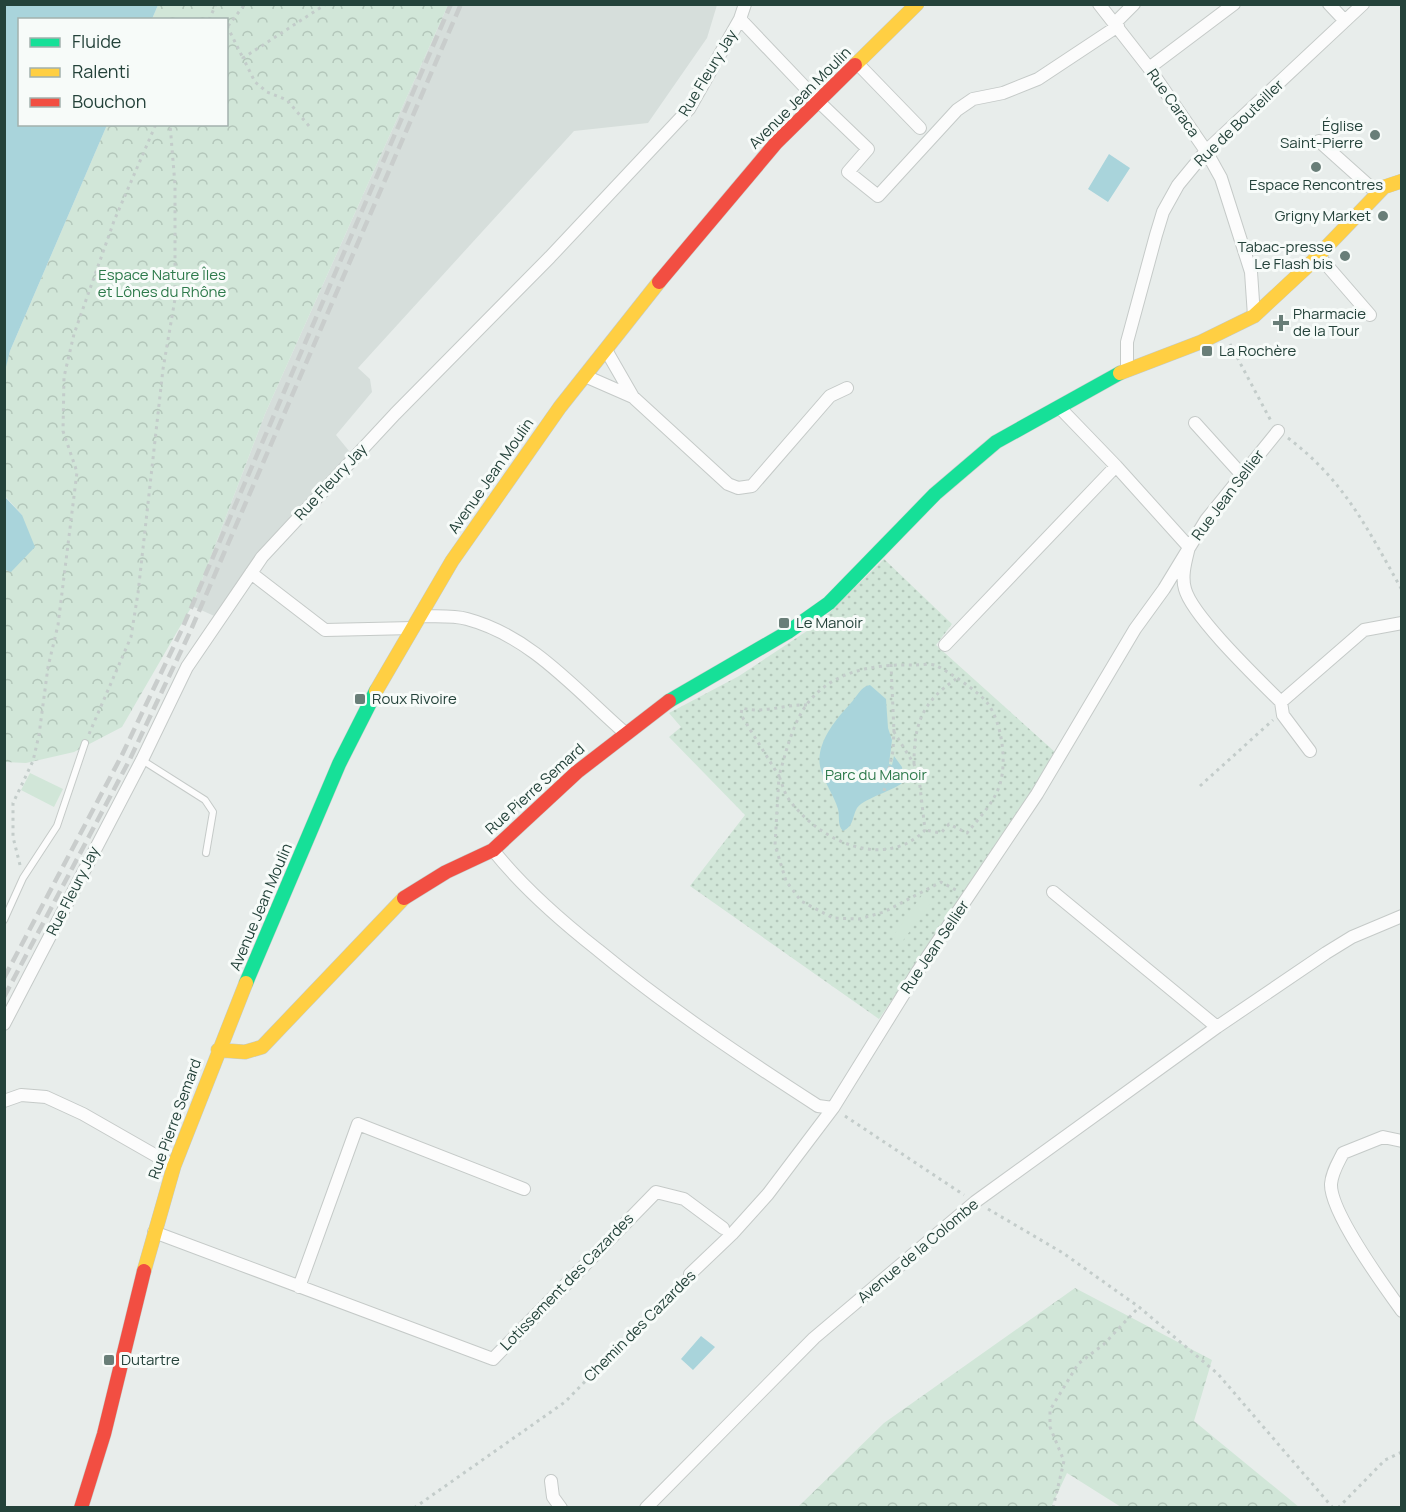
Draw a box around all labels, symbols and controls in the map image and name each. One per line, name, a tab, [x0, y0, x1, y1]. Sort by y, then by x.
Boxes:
legend	[18, 18, 228, 126]
street label: Rue Fleury Jay	[673, 25, 742, 120]
text: Fluide	[72, 29, 121, 53]
street label: Avenue Jean Moulin	[744, 42, 855, 153]
text: Ralenti	[72, 59, 130, 83]
street label: Rue Caraca	[1142, 64, 1205, 141]
street label: Rue de Bouteiller	[1189, 74, 1288, 171]
text: Bouchon	[72, 89, 146, 113]
place label: Église Saint-Pierre	[1280, 115, 1363, 153]
marker: Église Saint-Pierre	[1368, 128, 1382, 142]
marker: Espace Rencontres	[1309, 160, 1323, 174]
place label: Espace Rencontres	[1249, 174, 1383, 195]
place label: Grigny Market	[1275, 205, 1371, 226]
marker: Grigny Market	[1376, 209, 1390, 223]
place label: Tabac-presse Le Flash bis	[1238, 236, 1333, 274]
marker: Tabac-presse Le Flash bis	[1338, 249, 1352, 263]
park label: Espace Nature Îles et Lônes du Rhône	[98, 264, 226, 302]
place label: Pharmacie de la Tour	[1293, 303, 1366, 341]
marker: Pharmacie de la Tour	[1274, 316, 1288, 330]
place label: La Rochère	[1219, 340, 1297, 361]
marker: La Rochère	[1200, 344, 1214, 358]
street label: Avenue Jean Moulin	[443, 414, 538, 538]
street label: Rue Fleury Jay	[290, 439, 372, 525]
street label: Rue Jean Sellier	[1187, 445, 1269, 544]
place label: Le Manoir	[796, 612, 864, 633]
marker: Le Manoir	[777, 616, 791, 630]
place label: Roux Rivoire	[372, 688, 457, 709]
marker: Roux Rivoire	[353, 692, 367, 706]
street label: Rue Pierre Semard	[480, 738, 589, 839]
park label: Parc du Manoir	[825, 764, 928, 785]
street label: Avenue Jean Moulin	[224, 840, 297, 974]
street label: Rue Fleury Jay	[41, 842, 104, 939]
street label: Rue Jean Sellier	[896, 895, 974, 998]
street label: Rue Pierre Semard	[143, 1056, 206, 1182]
street label: Avenue de la Colombe	[853, 1194, 983, 1308]
street label: Lotissement des Cazardes	[495, 1208, 638, 1355]
street label: Chemin des Cazardes	[579, 1265, 700, 1386]
place label: Dutartre	[121, 1349, 180, 1370]
marker: Dutartre	[102, 1353, 116, 1367]

